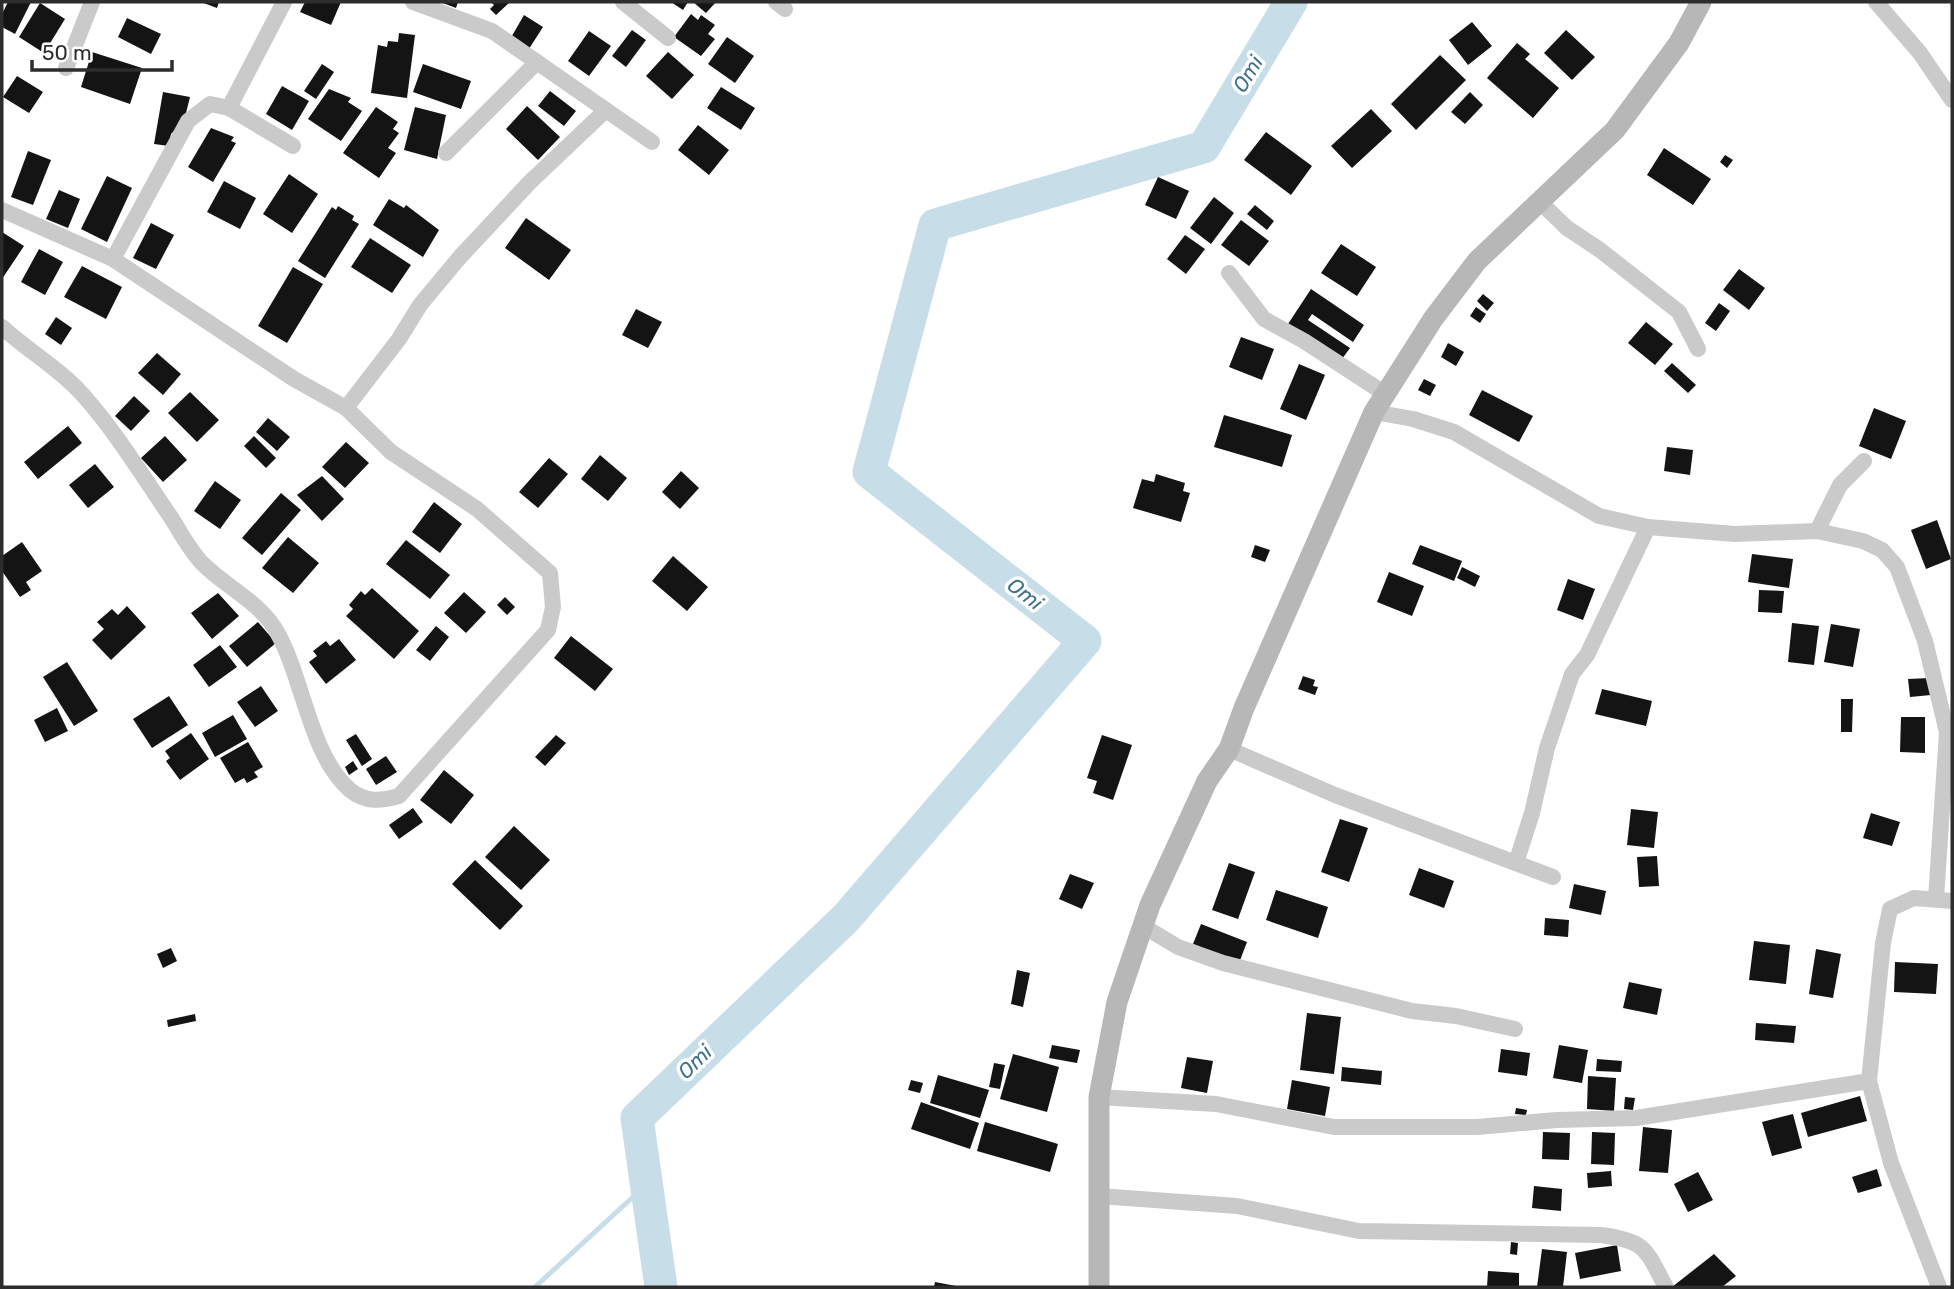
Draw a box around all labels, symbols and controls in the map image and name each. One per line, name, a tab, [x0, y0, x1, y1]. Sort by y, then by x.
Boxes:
scale bar	[32, 28, 172, 72]
text: 50 m	[42, 40, 92, 65]
water label: Omi	[1227, 50, 1269, 96]
water label: Omi	[1003, 572, 1049, 616]
water label: Omi	[672, 1039, 718, 1084]

